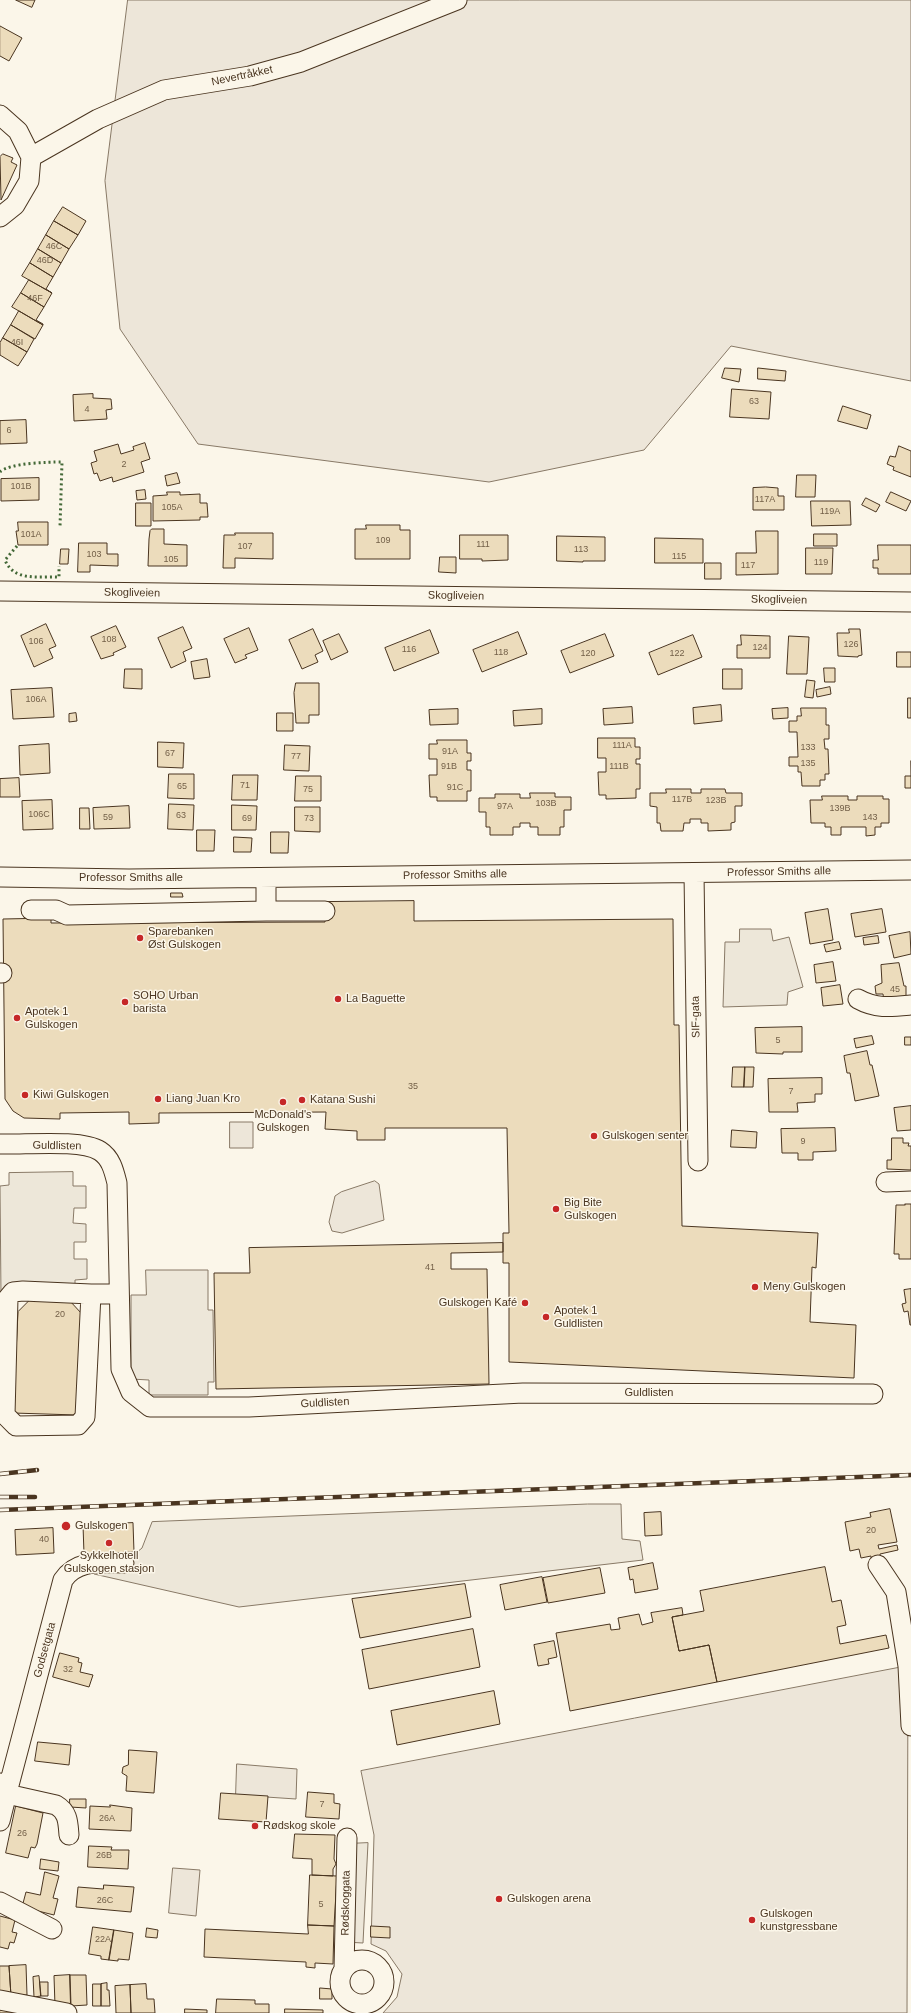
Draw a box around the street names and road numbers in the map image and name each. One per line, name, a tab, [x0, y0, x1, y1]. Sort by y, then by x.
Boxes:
street label: Nevertråkket	[210, 63, 274, 89]
street label: Skogliveien	[104, 586, 160, 600]
street label: Skogliveien	[428, 589, 484, 603]
street label: Skogliveien	[751, 593, 807, 607]
street label: Professor Smiths alle	[727, 864, 831, 880]
street label: Professor Smiths alle	[403, 867, 507, 883]
street label: Professor Smiths alle	[79, 871, 183, 885]
street label: SIF-gata	[689, 996, 703, 1038]
street label: Guldlisten	[32, 1139, 82, 1153]
street label: Guldlisten	[625, 1386, 673, 1400]
street label: Guldlisten	[300, 1395, 350, 1411]
street label: Godsetgata	[31, 1621, 59, 1679]
street label: Rødskoggata	[339, 1870, 353, 1936]

